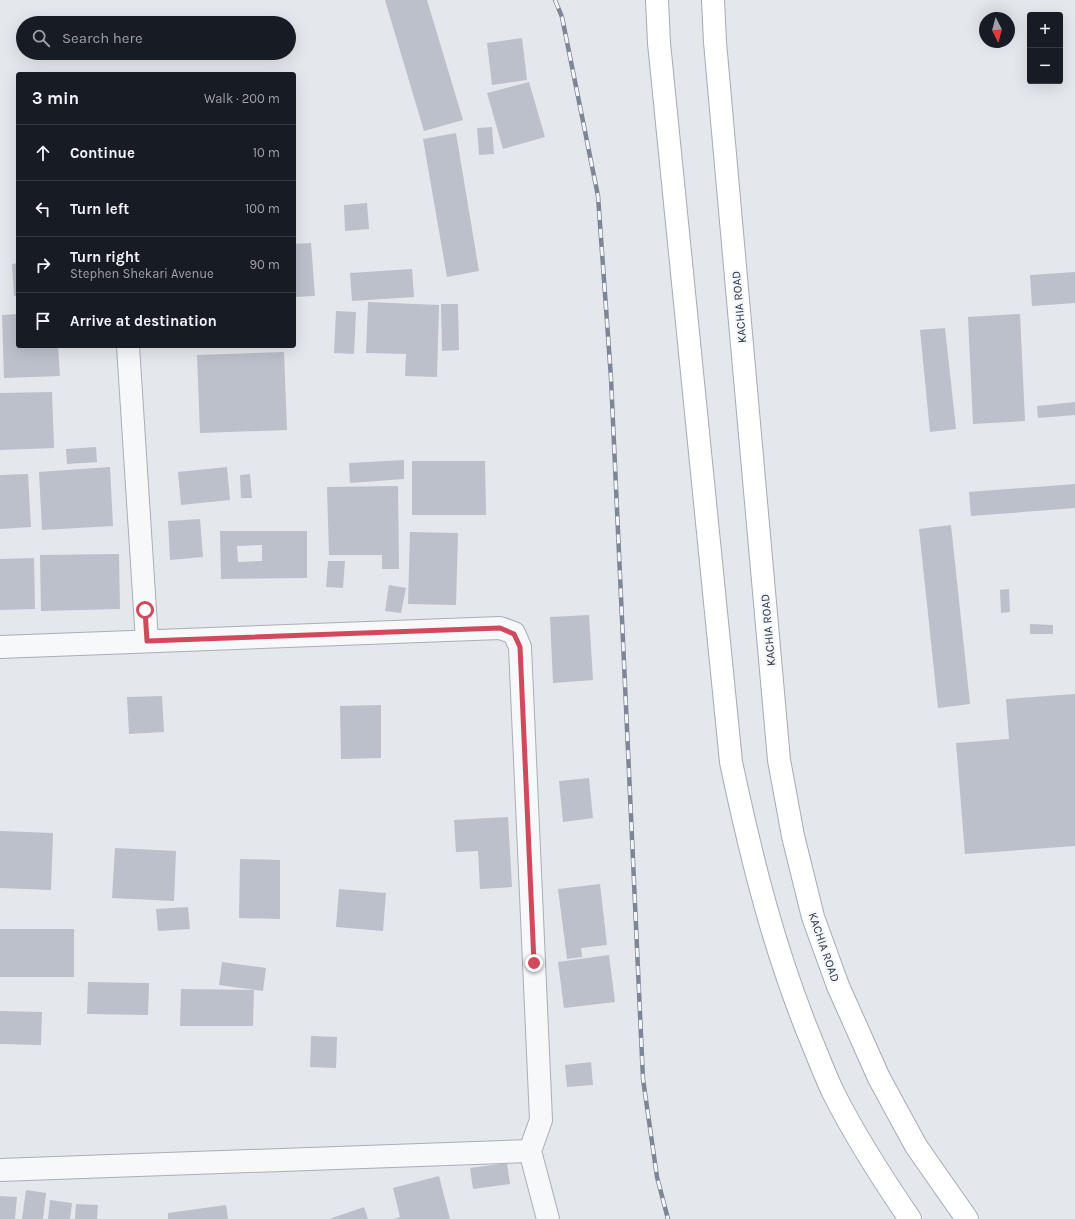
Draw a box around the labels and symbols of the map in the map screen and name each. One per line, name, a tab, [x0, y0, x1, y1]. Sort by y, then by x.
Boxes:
north arrow	[979, 12, 1015, 48]
street label: KACHIA ROAD	[729, 270, 749, 344]
street label: KACHIA ROAD	[758, 593, 778, 667]
route start	[136, 601, 154, 619]
street label: KACHIA ROAD	[806, 910, 842, 984]
route end	[525, 954, 543, 972]

